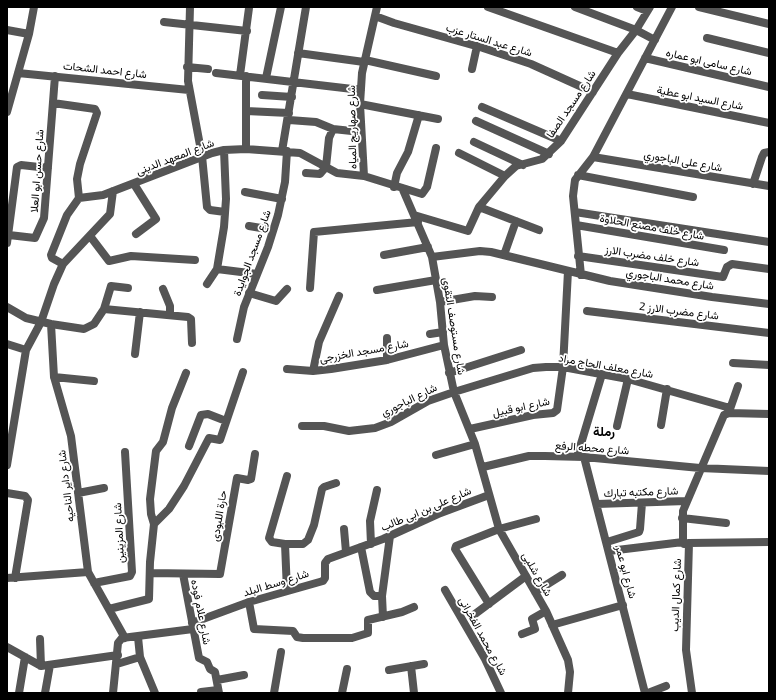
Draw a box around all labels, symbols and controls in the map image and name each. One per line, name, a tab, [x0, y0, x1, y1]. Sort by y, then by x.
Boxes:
street label: شارع عبد الستار عزب	[444, 21, 534, 59]
street label: شارع سامى ابو عماره	[665, 46, 753, 78]
street label: شارع احمد الشحات	[62, 59, 148, 81]
street label: شارع مسجد الصفا	[543, 68, 599, 140]
street label: شارع السيد ابو عطية	[656, 83, 744, 113]
street label: شارع صهاريج المياه	[345, 85, 359, 169]
street label: شارع حسن ابو العلا	[28, 129, 46, 213]
street label: شارع المعهد الدينى	[134, 136, 216, 178]
street label: شارع على الباجوري	[643, 148, 723, 174]
street label: شارع مسجد الجوايدة	[230, 208, 274, 298]
street label: شارع خلف مصنع الحلاوة	[599, 211, 705, 243]
street label: شارع خلف مضرب الارز	[604, 243, 700, 269]
street label: شارع محمد الباجوري	[625, 266, 715, 292]
street label: شارع مستوصف التقوى	[440, 276, 468, 376]
street label: شارع مضرب الارز 2	[638, 300, 720, 322]
street label: شارع مسجد الخزرجى	[318, 337, 410, 365]
street label: شارع معلف الحاج مراد	[558, 351, 654, 381]
street label: شارع الباجوري	[379, 381, 439, 419]
street label: شارع ابو قبيل	[491, 394, 551, 420]
district label: رملة	[593, 424, 615, 440]
street label: شارع محطه الرفع	[554, 439, 630, 457]
street label: شارع داير الناحيه	[55, 449, 77, 523]
street label: شارع على بن ابى طالب	[379, 484, 473, 534]
street label: شارع مكتبه تبارك	[603, 484, 679, 500]
street label: حارة اللبودى	[208, 489, 230, 543]
street label: شارع المزينين	[111, 503, 127, 563]
street label: شارع ابو عمر	[613, 544, 639, 600]
street label: شارع شلبى	[519, 550, 555, 598]
street label: شارع كمال الديب	[668, 558, 684, 632]
street label: شارع وسط البلد	[242, 567, 310, 599]
street label: شارع علام فوده	[188, 578, 214, 646]
street label: شارع محمد الفخرانى	[456, 595, 510, 677]

